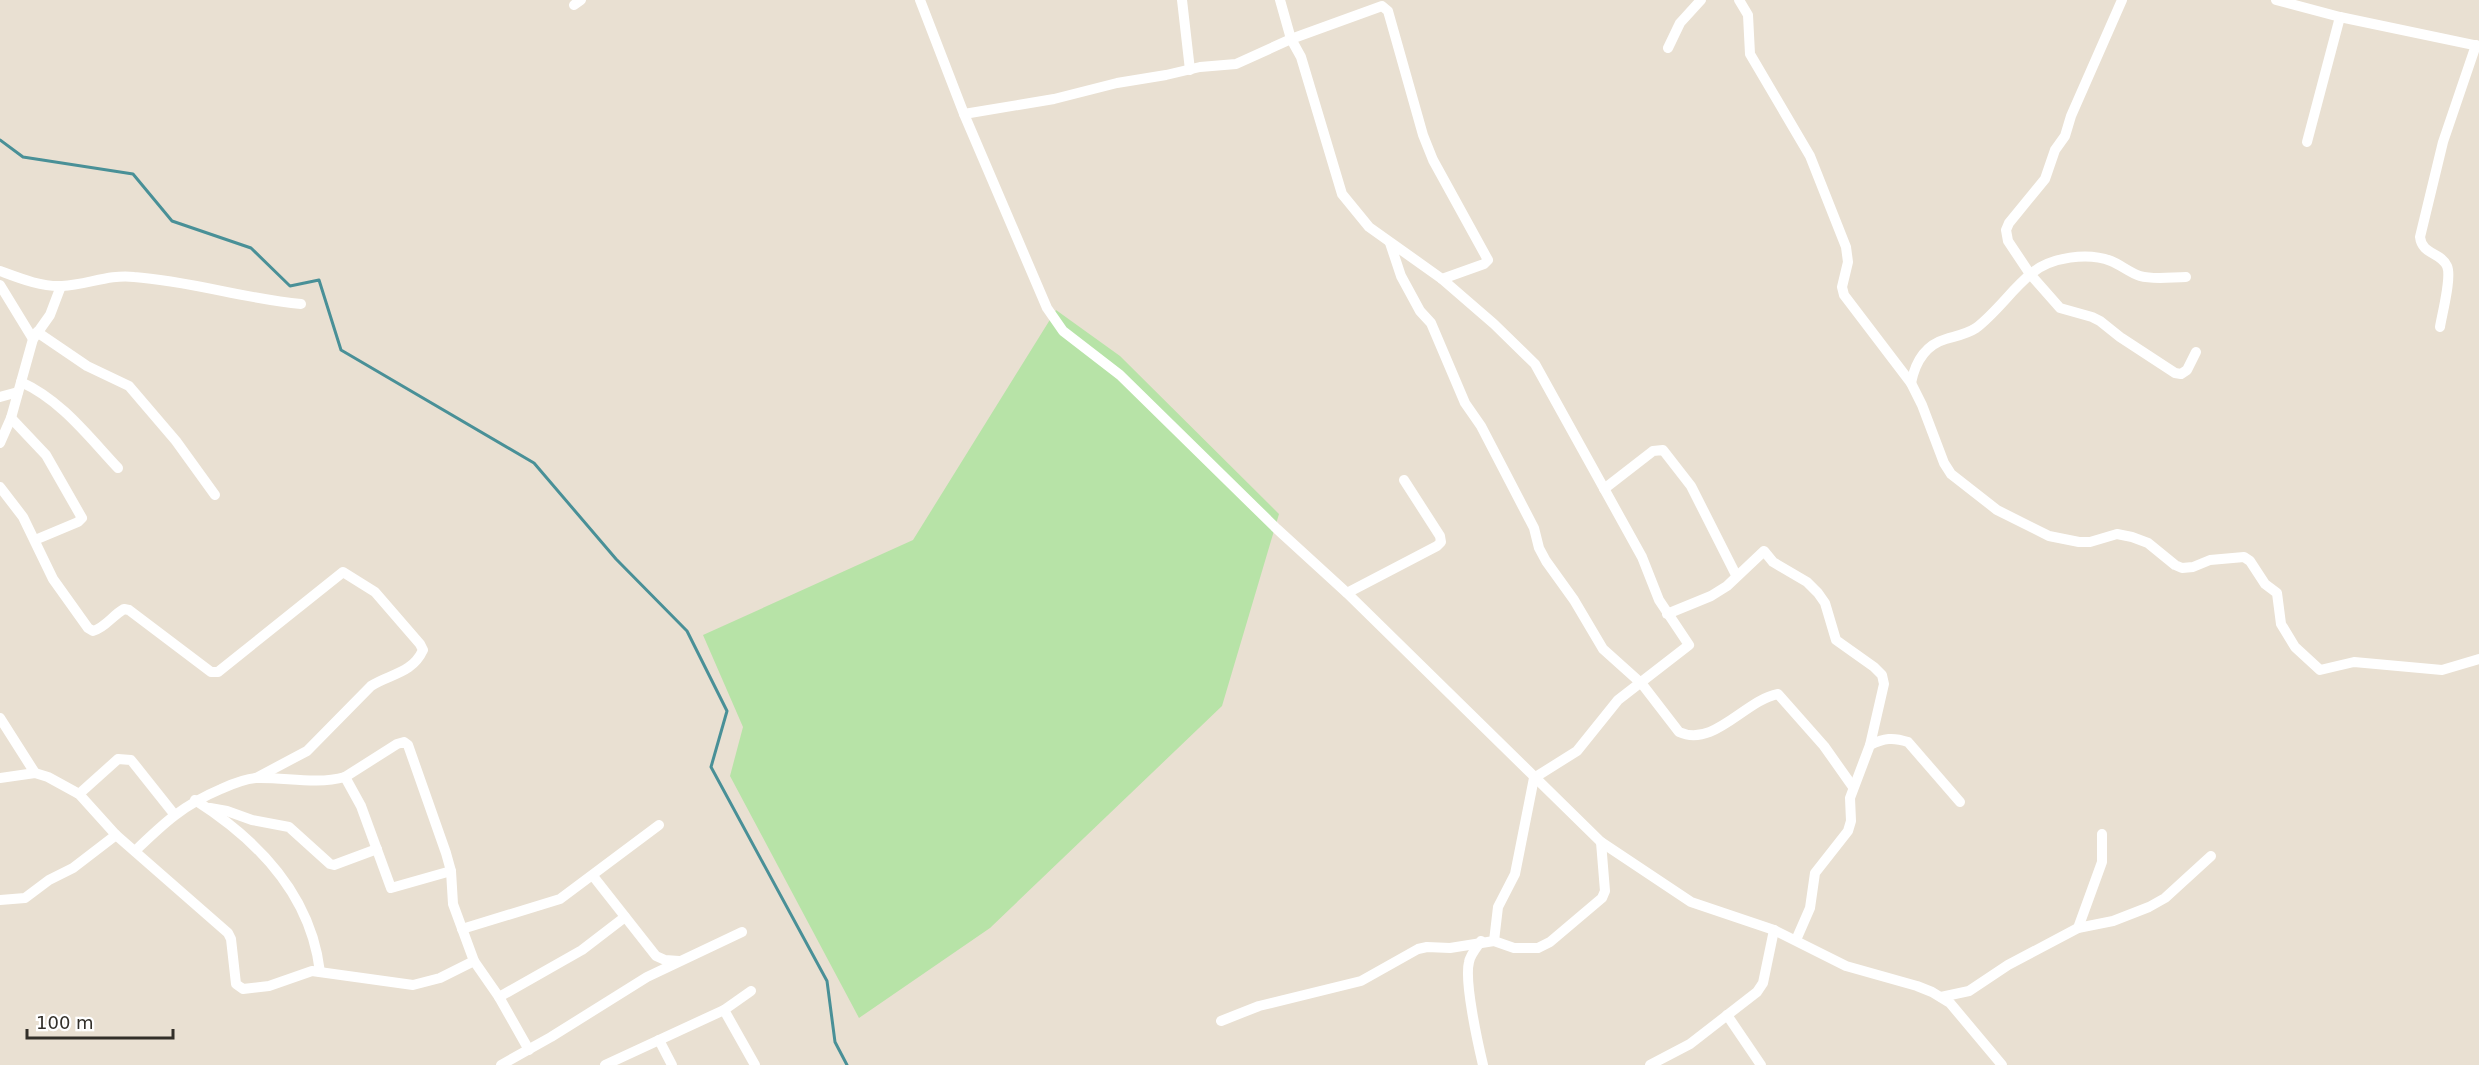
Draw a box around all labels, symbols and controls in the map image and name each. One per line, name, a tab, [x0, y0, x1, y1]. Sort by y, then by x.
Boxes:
scale bar	[27, 1002, 172, 1040]
text: 100 m	[36, 1012, 94, 1033]

